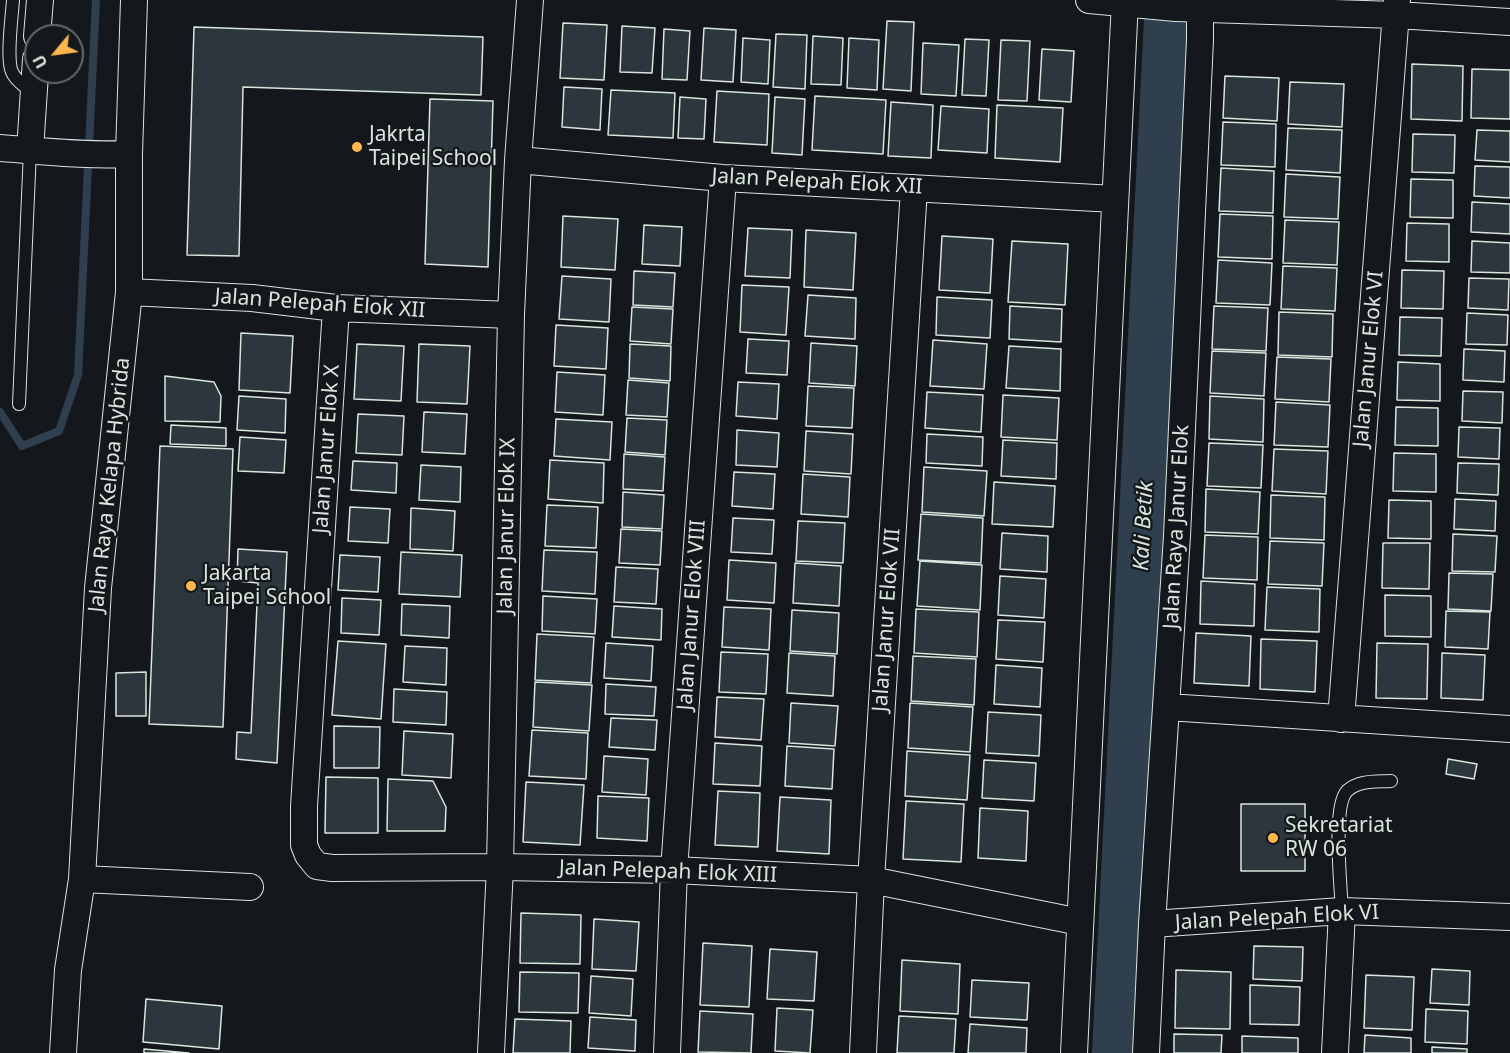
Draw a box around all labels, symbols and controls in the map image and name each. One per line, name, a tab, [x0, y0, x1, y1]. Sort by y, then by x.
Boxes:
north arrow	[24, 24, 84, 84]
text: U	[27, 51, 53, 72]
place label: Jakrta Taipei School	[369, 122, 497, 172]
marker: Jakrta Taipei School	[350, 140, 364, 154]
street label: Jalan Pelepah Elok XII	[711, 164, 923, 200]
street label: Jalan Janur Elok VI	[1349, 270, 1389, 448]
street label: Jalan Pelepah Elok XII	[214, 284, 426, 324]
street label: Jalan Raya Kelapa Hybrida	[84, 356, 136, 614]
street label: Jalan Janur Elok X	[309, 364, 345, 534]
street label: Jalan Raya Janur Elok	[1159, 424, 1195, 630]
street label: Jalan Janur Elok IX	[493, 437, 521, 615]
water label: Kali Betik	[1128, 480, 1160, 572]
street label: Jalan Janur Elok VIII	[673, 519, 711, 711]
street label: Jalan Janur Elok VII	[868, 527, 906, 713]
place label: Jakarta Taipei School	[203, 561, 331, 611]
marker: Jakarta Taipei School	[184, 579, 198, 593]
place label: Sekretariat RW 06	[1285, 813, 1392, 863]
marker: Sekretariat RW 06	[1266, 831, 1280, 845]
street label: Jalan Pelepah Elok XIII	[559, 856, 777, 888]
street label: Jalan Pelepah Elok VI	[1174, 900, 1380, 936]

